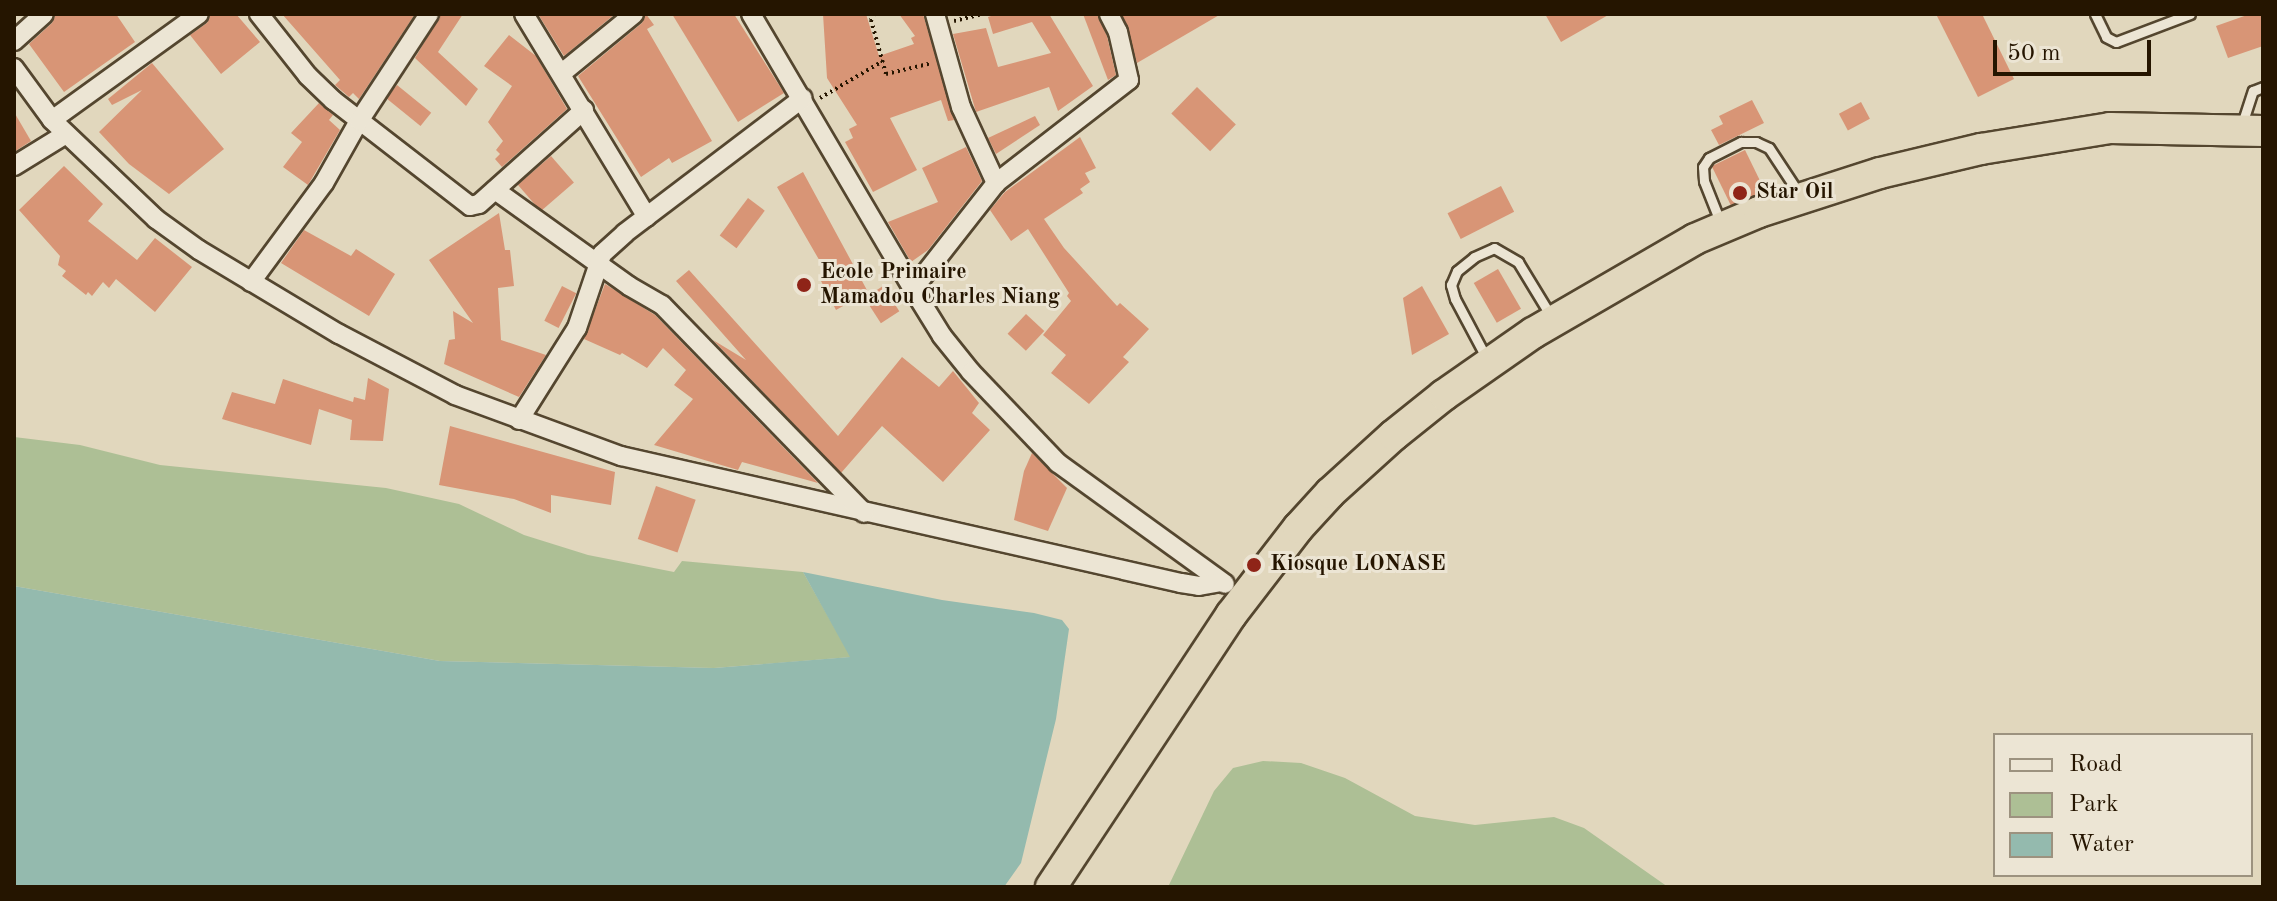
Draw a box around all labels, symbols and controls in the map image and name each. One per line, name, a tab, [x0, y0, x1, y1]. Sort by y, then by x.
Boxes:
scale bar	[1997, 24, 2155, 74]
text: 50 m	[2007, 42, 2061, 66]
place label: Star Oil	[1756, 180, 1833, 206]
marker: Star Oil	[1731, 184, 1749, 202]
place label: Ecole Primaire Mamadou Charles Niang	[820, 259, 1060, 310]
marker: Ecole Primaire Mamadou Charles Niang	[795, 276, 813, 294]
place label: Kiosque LONASE	[1270, 552, 1446, 578]
marker: Kiosque LONASE	[1245, 556, 1263, 574]
legend	[1993, 733, 2253, 877]
text: Road	[2069, 753, 2122, 777]
text: Park	[2069, 793, 2118, 817]
text: Water	[2069, 833, 2134, 857]

